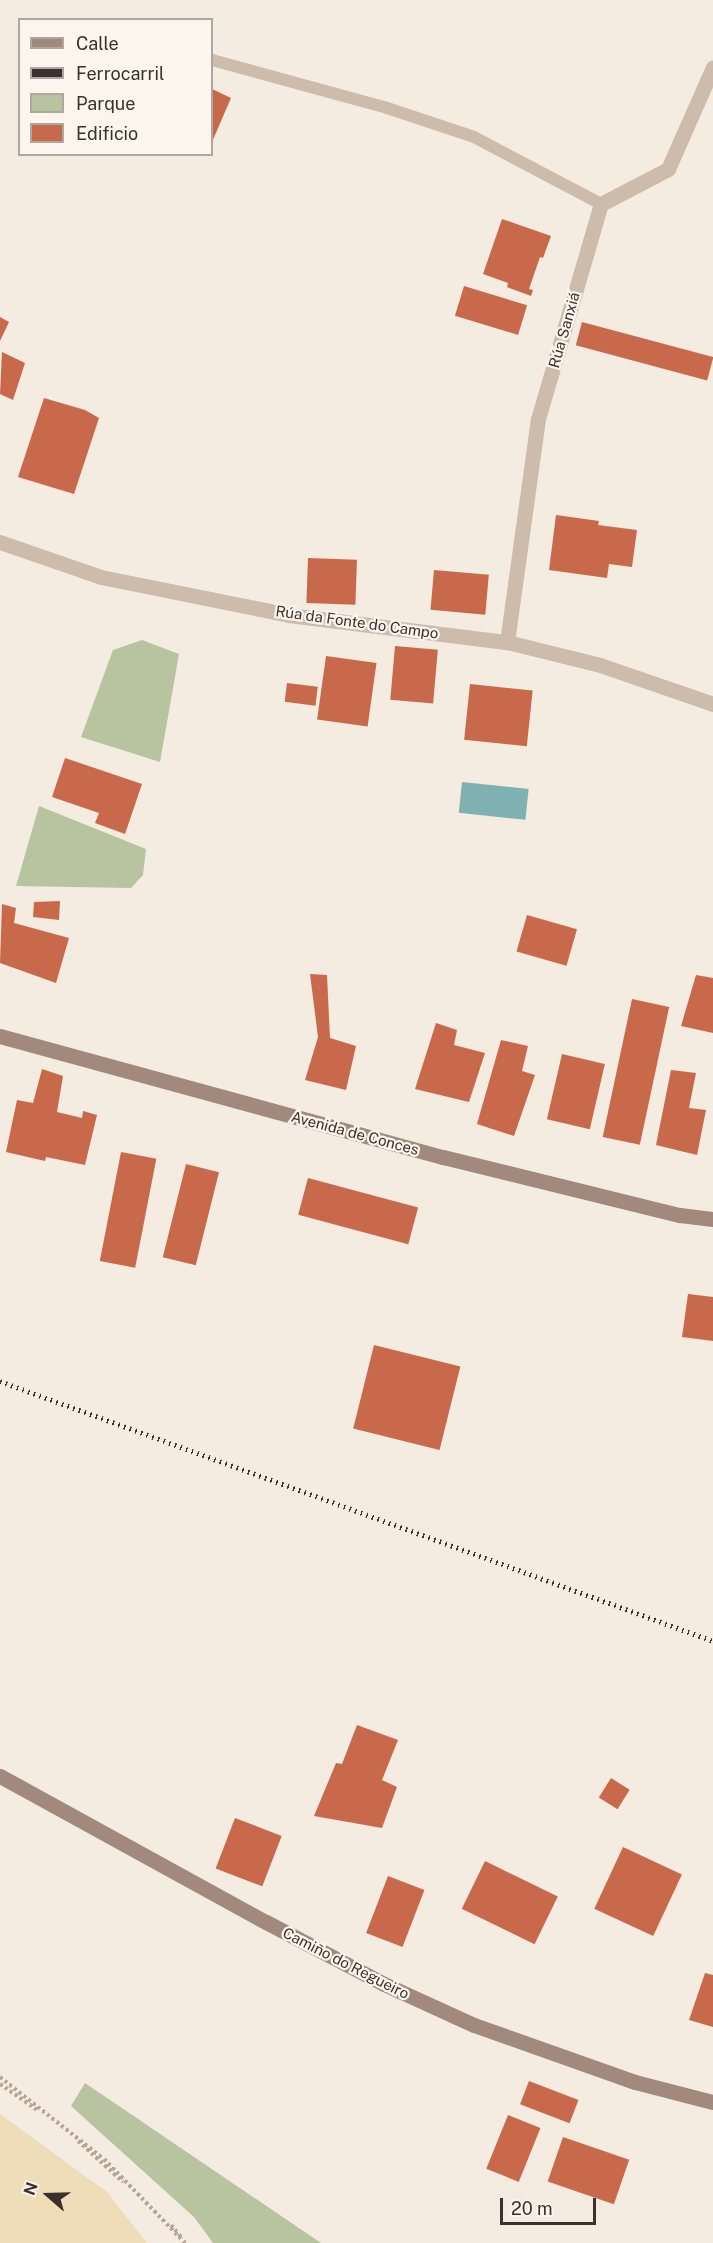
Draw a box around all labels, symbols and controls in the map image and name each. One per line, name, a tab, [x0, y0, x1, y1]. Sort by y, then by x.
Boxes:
legend	[18, 18, 213, 156]
text: Calle	[76, 33, 119, 54]
text: Ferrocarril	[76, 63, 164, 84]
text: Parque	[76, 93, 136, 114]
text: Edificio	[76, 123, 138, 144]
street label: Rúa Sanxiá	[545, 290, 583, 370]
street label: Rúa da Fonte do Campo	[274, 602, 440, 642]
street label: Avenida de Conces	[289, 1107, 421, 1159]
street label: Camiño do Regueiro	[280, 1923, 412, 2003]
north arrow	[18, 2165, 78, 2225]
text: N	[20, 2180, 42, 2198]
scale bar	[503, 2186, 599, 2224]
text: 20 m	[511, 2198, 553, 2219]

